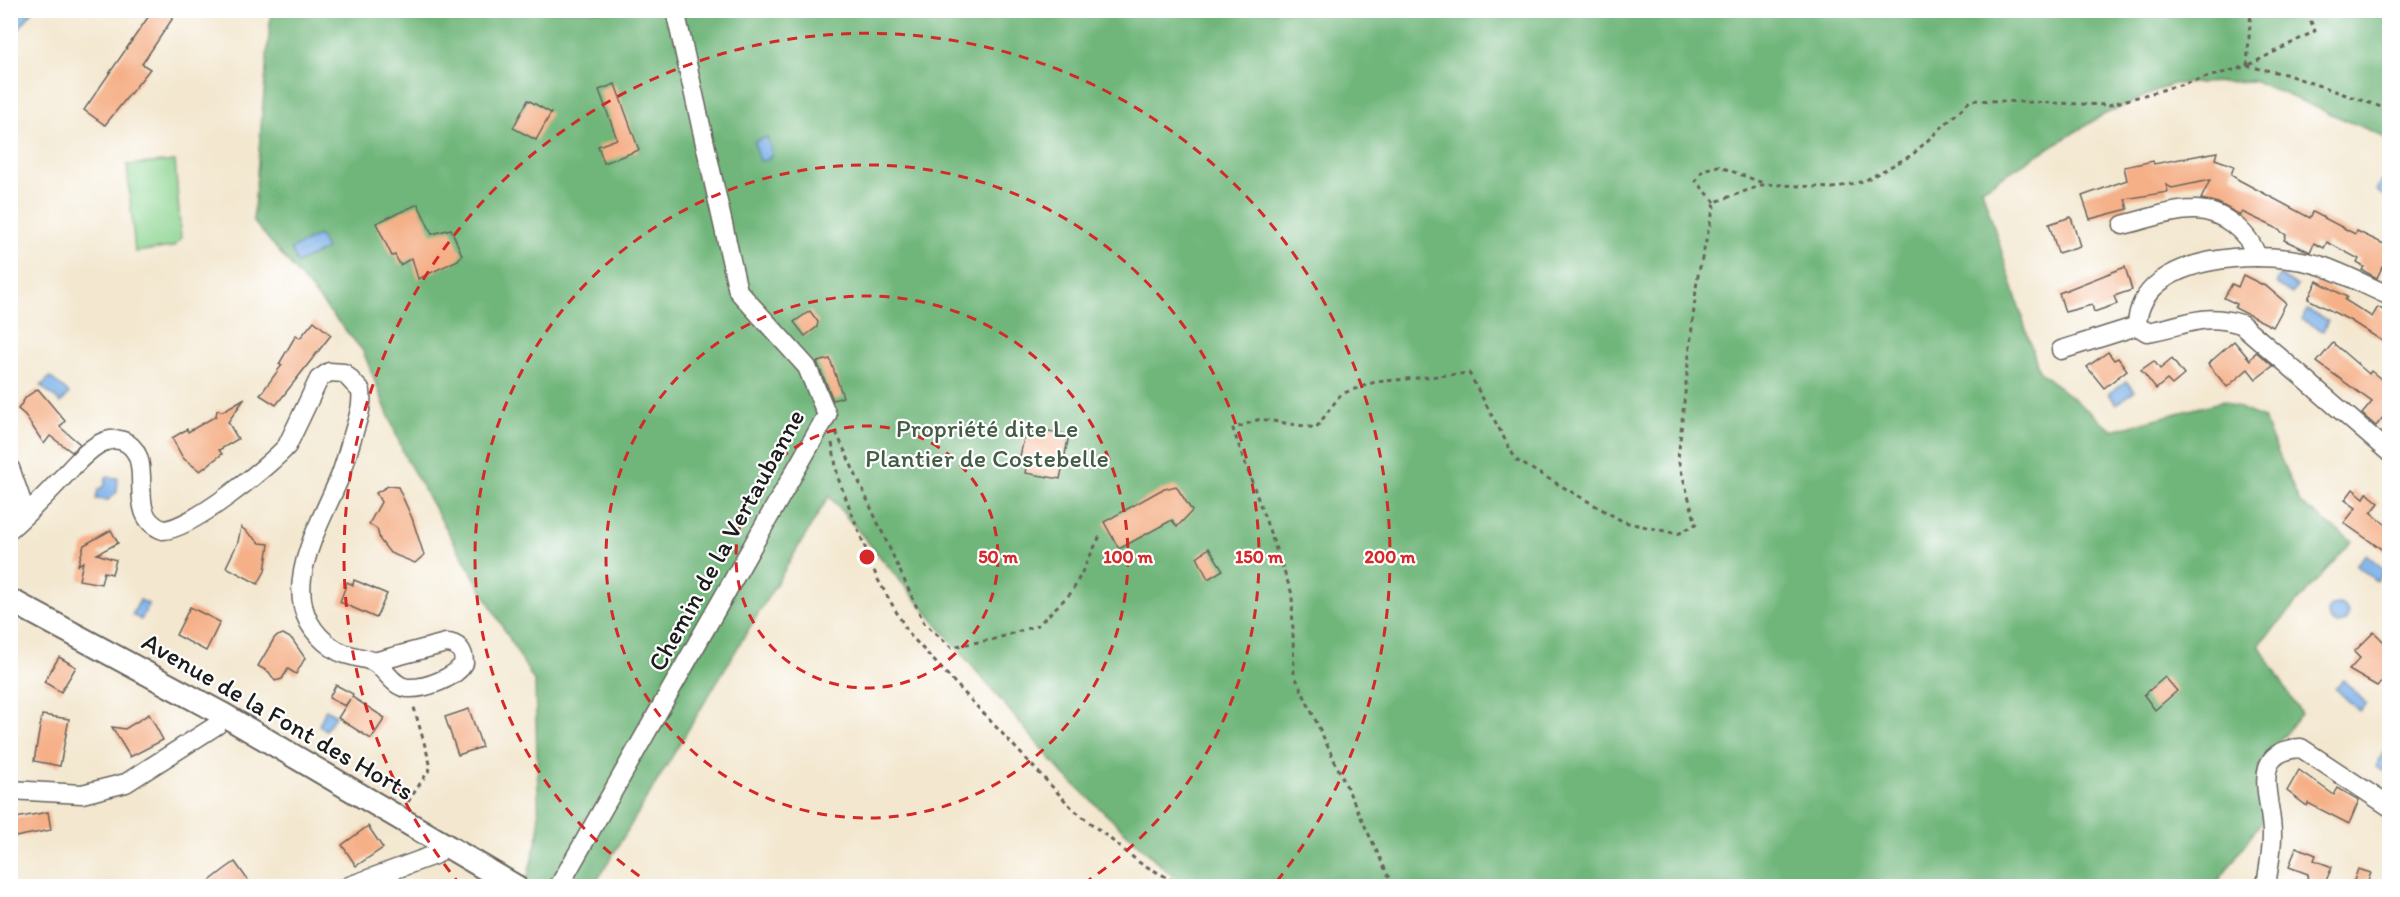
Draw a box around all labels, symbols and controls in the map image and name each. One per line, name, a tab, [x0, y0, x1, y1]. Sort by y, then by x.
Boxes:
street label: Chemin de la Vertaubanne	[641, 403, 811, 677]
park label: Propriété dite Le Plantier de Costebelle	[865, 412, 1109, 474]
text: 50 m	[978, 546, 1019, 568]
text: 100 m	[1103, 546, 1154, 568]
text: 150 m	[1235, 546, 1284, 568]
text: 200 m	[1365, 546, 1416, 568]
centre of rings	[857, 547, 877, 567]
street label: Avenue de la Font des Horts	[136, 625, 420, 807]

